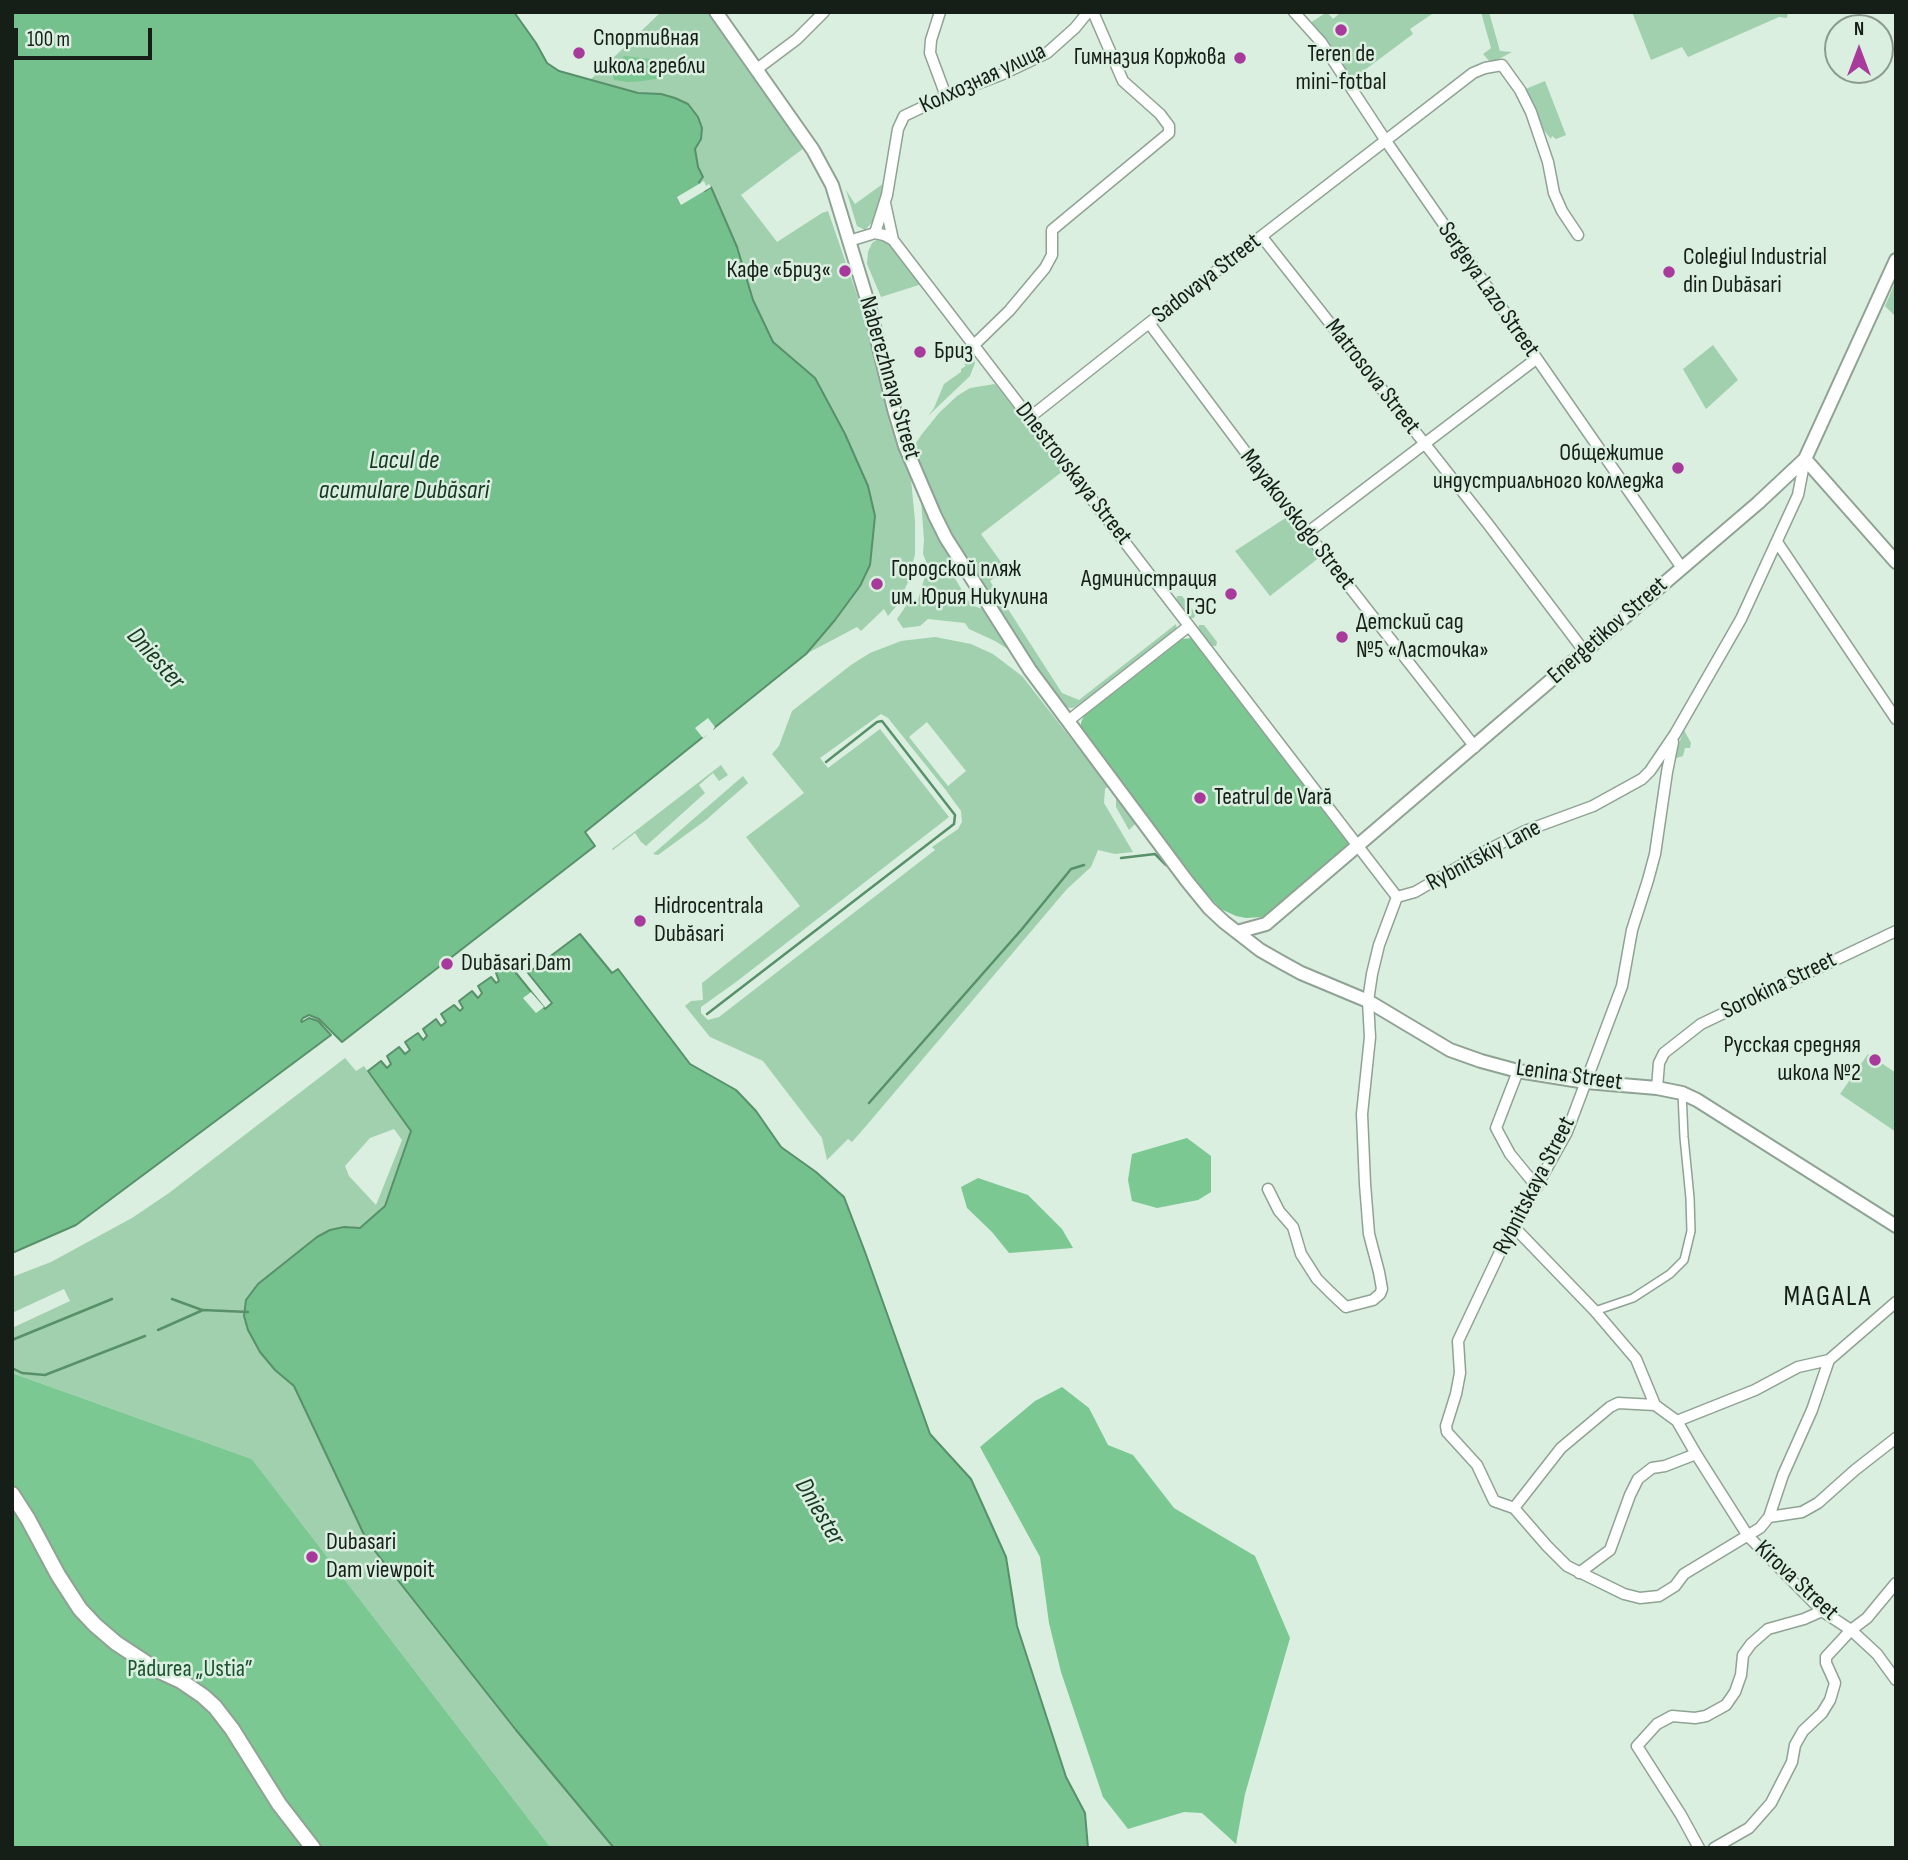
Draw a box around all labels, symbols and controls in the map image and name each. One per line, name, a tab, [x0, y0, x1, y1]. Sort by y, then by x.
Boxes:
scale bar	[18, 14, 156, 58]
north arrow	[1824, 14, 1894, 84]
text: N	[1854, 18, 1864, 41]
marker: Teren de mini-fotbal	[1333, 22, 1349, 38]
place label: Спортивная школа гребли	[593, 25, 705, 81]
text: 100 m	[27, 27, 70, 52]
street label: Колхозная улица	[915, 37, 1051, 121]
place label: Teren de mini-fotbal	[1296, 41, 1386, 97]
place label: Гимназия Коржова	[1074, 44, 1226, 72]
marker: Спортивная школа гребли	[571, 45, 587, 61]
marker: Гимназия Коржова	[1232, 50, 1248, 66]
street label: Sergeya Lazo Street	[1431, 217, 1545, 363]
street label: Sadovaya Street	[1147, 228, 1267, 330]
place label: Colegiul Industrial din Dubăsari	[1683, 244, 1827, 300]
place label: Кафе «Бриз«	[726, 257, 831, 285]
marker: Кафе «Бриз«	[837, 263, 853, 279]
marker: Colegiul Industrial din Dubăsari	[1661, 264, 1677, 280]
street label: Naberezhnaya Street	[852, 293, 926, 463]
street label: Matrosova Street	[1318, 314, 1426, 440]
place label: Бриз	[934, 338, 973, 366]
marker: Бриз	[912, 344, 928, 360]
street label: Dnestrovskaya Street	[1008, 397, 1138, 551]
place label: Общежитие индустриального колледжа	[1433, 440, 1664, 496]
street label: Mayakovskogo Street	[1233, 444, 1361, 596]
water label: Lacul de acumulare Dubăsari	[319, 445, 489, 506]
marker: Общежитие индустриального колледжа	[1670, 460, 1686, 476]
place label: Городской пляж им. Юрия Никулина	[891, 556, 1048, 612]
place label: Администрация ГЭС	[1081, 566, 1217, 622]
street label: Energetikov Street	[1542, 571, 1674, 691]
marker: Городской пляж им. Юрия Никулина	[869, 576, 885, 592]
marker: Администрация ГЭС	[1223, 586, 1239, 602]
place label: Детский сад №5 «Ласточка»	[1356, 609, 1489, 665]
water label: Dniester	[119, 622, 191, 696]
marker: Детский сад №5 «Ласточка»	[1334, 629, 1350, 645]
place label: Teatrul de Vară	[1214, 784, 1332, 812]
marker: Teatrul de Vară	[1192, 790, 1208, 806]
street label: Rybnitskiy Lane	[1422, 814, 1546, 898]
place label: Hidrocentrala Dubăsari	[654, 893, 763, 949]
marker: Hidrocentrala Dubăsari	[632, 913, 648, 929]
street label: Sorokina Street	[1717, 946, 1841, 1026]
place label: Dubăsari Dam	[461, 950, 571, 978]
marker: Dubăsari Dam	[439, 956, 455, 972]
place label: Русская средняя школа №2	[1723, 1032, 1861, 1088]
marker: Русская средняя школа №2	[1867, 1052, 1883, 1068]
street label: Lenina Street	[1514, 1054, 1624, 1098]
street label: Rybnitskaya Street	[1488, 1112, 1582, 1260]
district label: MAGALA	[1784, 1281, 1872, 1315]
water label: Dniester	[787, 1473, 851, 1551]
place label: Dubasari Dam viewpoit	[326, 1529, 435, 1585]
street label: Kirova Street	[1748, 1535, 1844, 1627]
marker: Dubasari Dam viewpoit	[304, 1549, 320, 1565]
park label: Pădurea „Ustia”	[127, 1656, 253, 1684]

